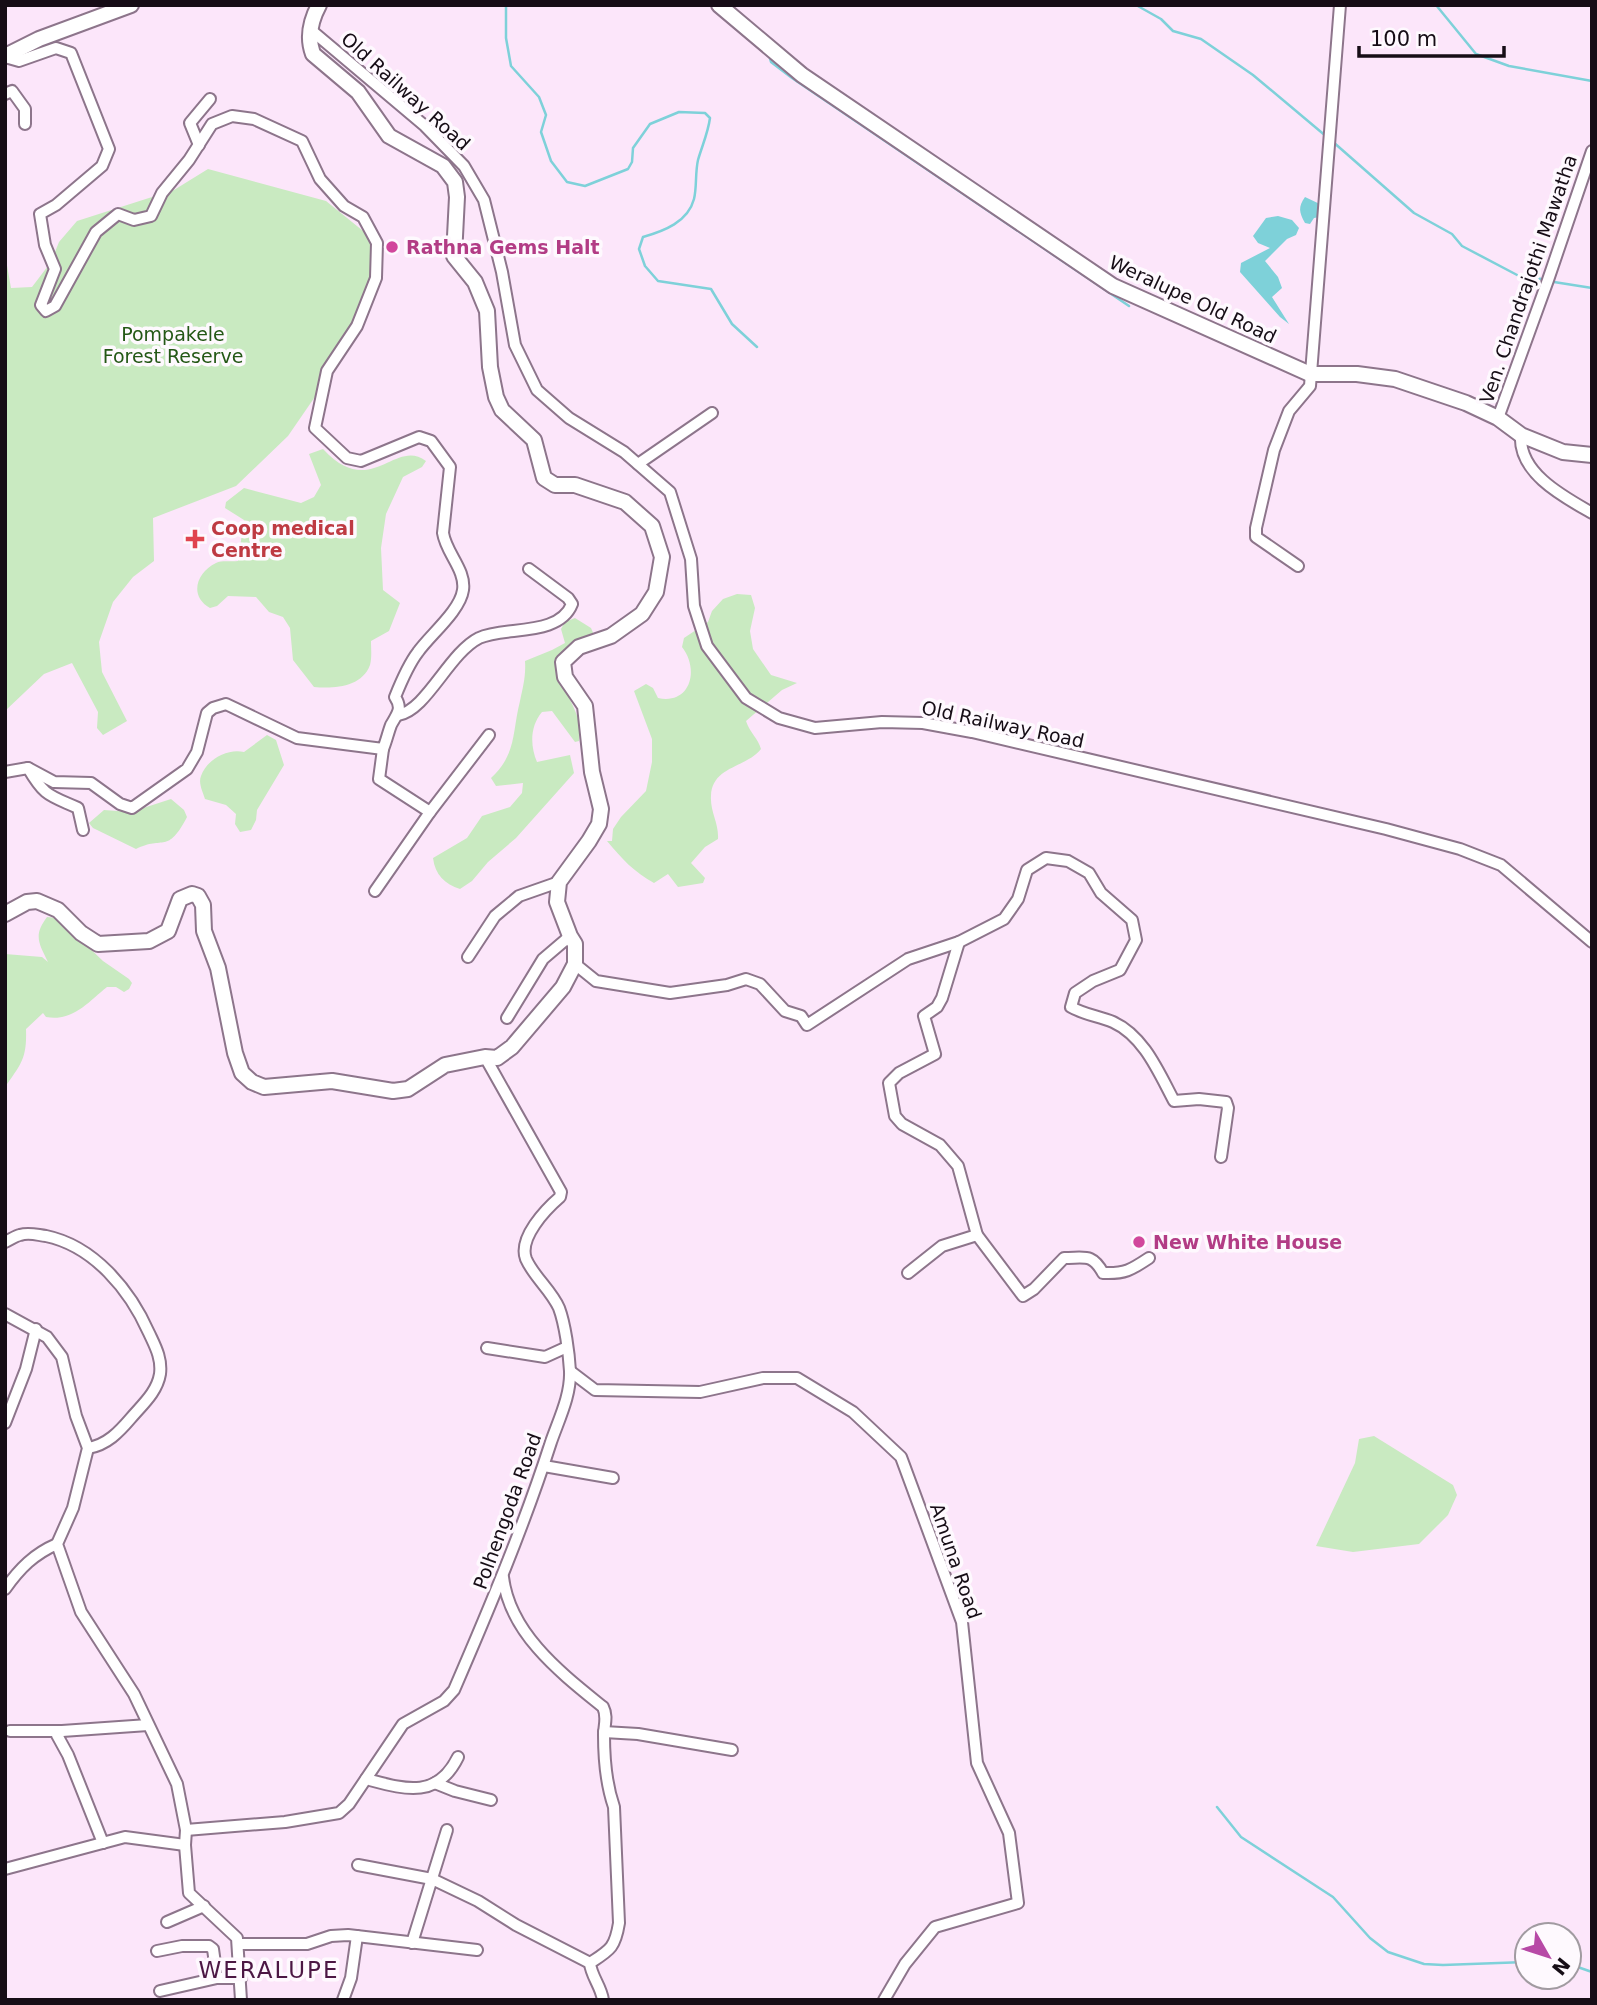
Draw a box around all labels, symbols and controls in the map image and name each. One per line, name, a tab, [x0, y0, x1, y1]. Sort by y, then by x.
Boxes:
scale bar	[1359, 14, 1504, 58]
street label: Old Railway Road	[337, 27, 475, 155]
text: 100 m	[1370, 27, 1437, 51]
street label: Ven. Chandrajothi Mawatha	[1475, 152, 1581, 406]
place label: Rathna Gems Halt	[406, 236, 600, 258]
marker: Rathna Gems Halt	[384, 239, 400, 255]
street label: Weralupe Old Road	[1106, 251, 1280, 347]
park label: Pompakele Forest Reserve	[103, 323, 243, 367]
place label: Coop medical Centre	[211, 517, 355, 561]
marker: Coop medical Centre	[185, 529, 205, 549]
street label: Old Railway Road	[920, 696, 1086, 752]
place label: New White House	[1153, 1231, 1342, 1253]
marker: New White House	[1131, 1234, 1147, 1250]
street label: Polhengoda Road	[469, 1430, 545, 1592]
street label: Amuna Road	[926, 1500, 986, 1622]
north arrow	[1513, 1921, 1583, 1991]
text: N	[1548, 1954, 1575, 1980]
district label: WERALUPE	[199, 1957, 339, 1983]

